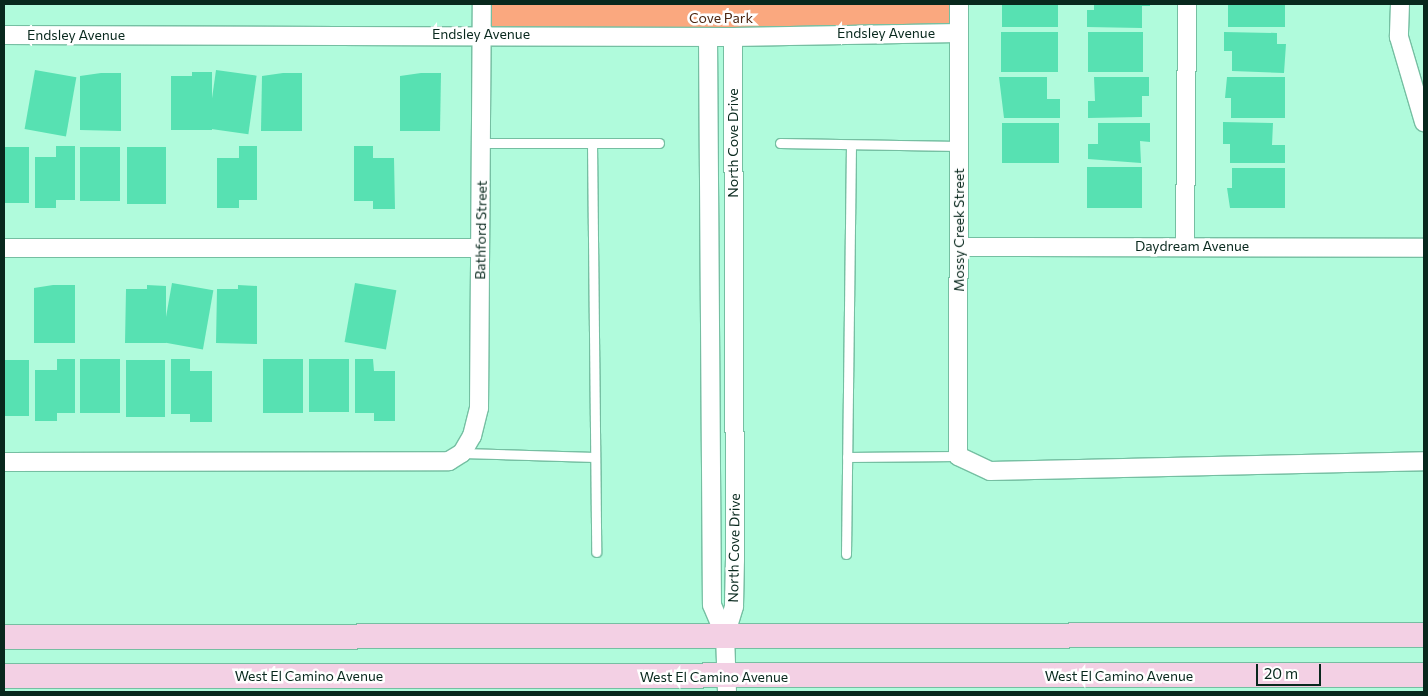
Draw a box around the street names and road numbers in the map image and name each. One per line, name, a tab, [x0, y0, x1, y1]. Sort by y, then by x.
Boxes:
street label: Endsley Avenue	[837, 25, 935, 41]
street label: Endsley Avenue	[432, 26, 530, 42]
street label: Endsley Avenue	[27, 27, 125, 43]
street label: North Cove Drive	[725, 88, 741, 198]
street label: Mossy Creek Street	[951, 168, 967, 292]
street label: Bathford Street	[472, 180, 490, 280]
street label: Daydream Avenue	[1135, 238, 1249, 254]
street label: North Cove Drive	[725, 493, 743, 603]
street label: West El Camino Avenue	[235, 668, 383, 684]
street label: West El Camino Avenue	[1045, 668, 1193, 684]
street label: West El Camino Avenue	[640, 669, 788, 685]

